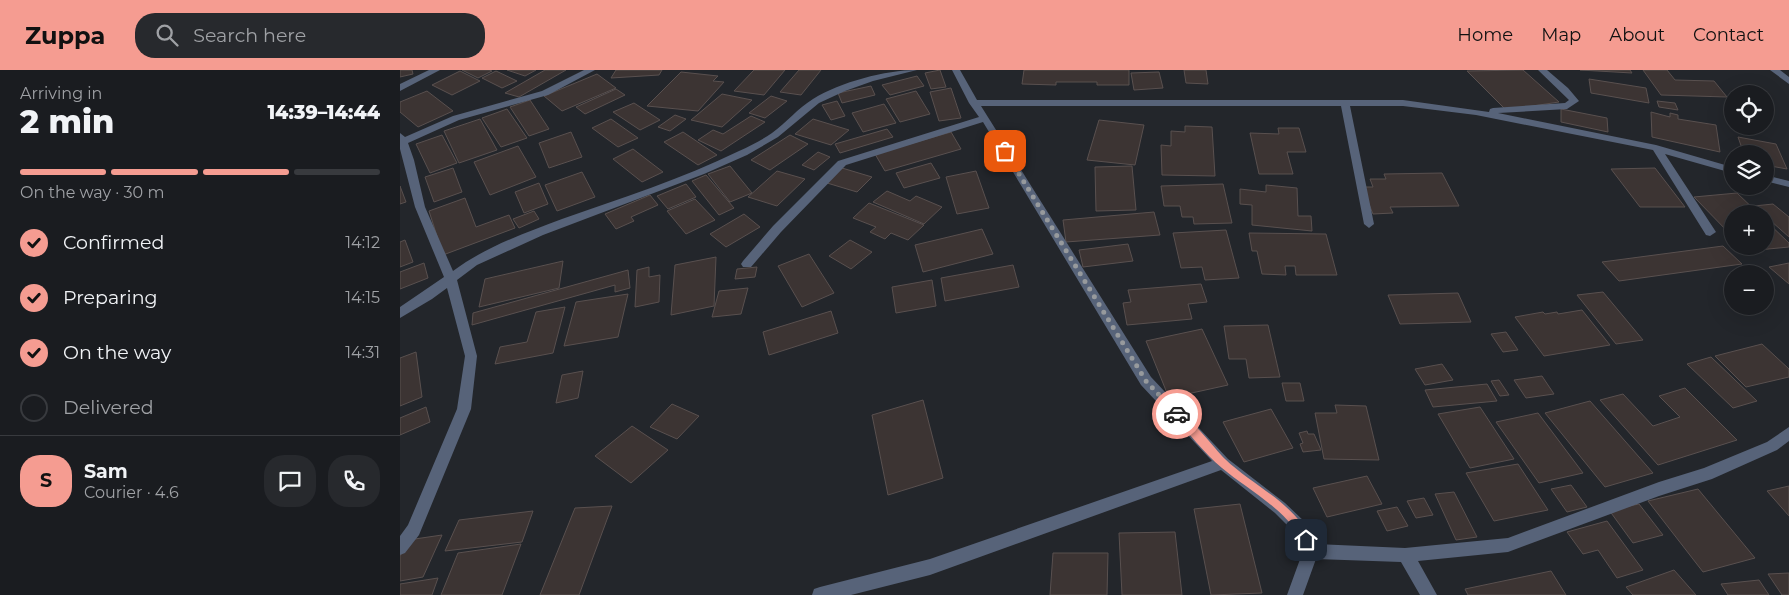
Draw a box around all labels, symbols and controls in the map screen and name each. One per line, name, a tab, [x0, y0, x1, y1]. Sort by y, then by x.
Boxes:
search box	[135, 13, 485, 58]
text: Zuppa	[25, 21, 105, 50]
icon: search	[153, 21, 181, 49]
text: Search here	[193, 24, 306, 47]
text: Home	[1457, 24, 1513, 46]
text: Map	[1541, 24, 1581, 46]
text: About	[1609, 24, 1665, 46]
text: Contact	[1693, 24, 1764, 46]
text: Arriving in	[20, 84, 102, 103]
map controls	[1724, 85, 1774, 315]
button: locate	[1724, 85, 1774, 135]
text: 14:39–14:44	[267, 101, 380, 124]
text: 2 min	[20, 102, 114, 141]
pin	[984, 130, 1026, 172]
icon: bag	[991, 137, 1019, 165]
button: layers	[1724, 145, 1774, 195]
text: On the way · 30 m	[20, 183, 164, 202]
button: +	[1724, 205, 1774, 255]
icon: check	[20, 229, 48, 257]
text: Confirmed	[63, 231, 164, 254]
text: 14:12	[345, 233, 380, 252]
button: −	[1724, 265, 1774, 315]
icon: check	[20, 284, 48, 312]
text: Preparing	[63, 286, 158, 309]
text: 14:15	[345, 288, 380, 307]
icon: check	[20, 339, 48, 367]
text: On the way	[63, 341, 171, 364]
text: 14:31	[345, 343, 380, 362]
courier	[1152, 389, 1202, 439]
text: Delivered	[63, 396, 154, 419]
icon: car	[1163, 400, 1191, 428]
button: chat	[264, 455, 316, 507]
button: phone	[328, 455, 380, 507]
text: Sam	[84, 460, 128, 483]
text: S	[40, 469, 52, 492]
text: Courier · 4.6	[84, 483, 179, 502]
pin	[1285, 519, 1327, 561]
icon: home	[1292, 526, 1320, 554]

